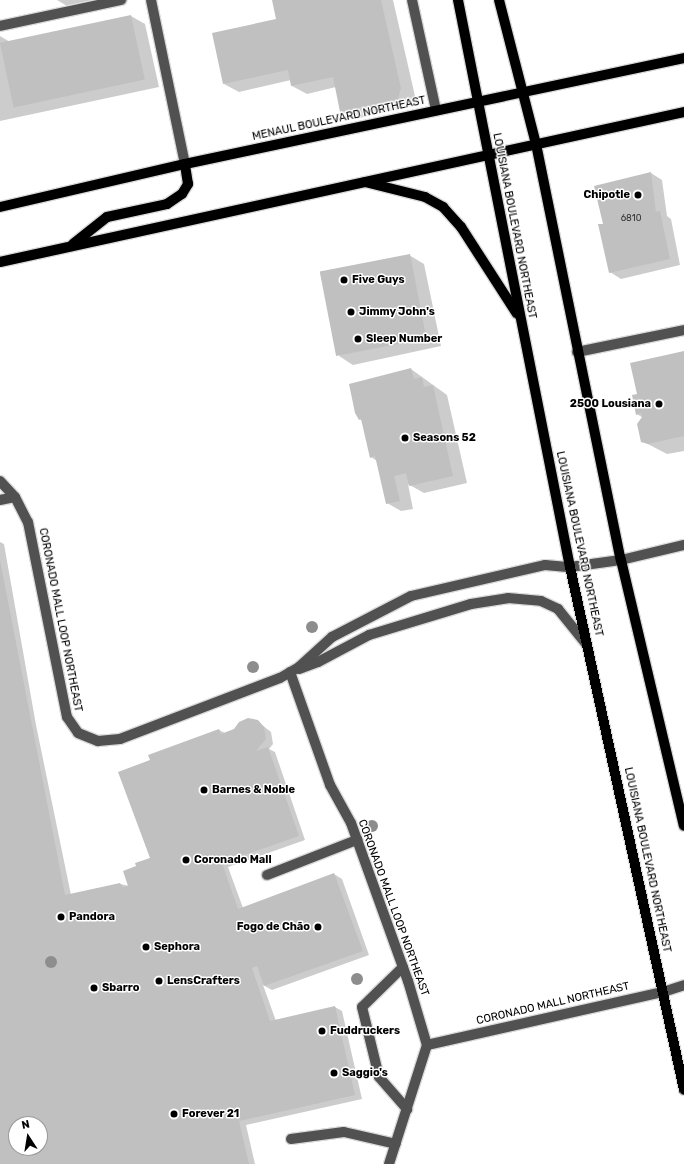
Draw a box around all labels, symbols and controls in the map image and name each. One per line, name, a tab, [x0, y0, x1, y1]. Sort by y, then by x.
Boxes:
street label: MENAUL BOULEVARD NORTHEAST	[251, 94, 427, 144]
street label: LOUISIANA BOULEVARD NORTHEAST	[489, 132, 539, 320]
place label: Chipotle	[584, 188, 630, 202]
marker: Chipotle	[633, 190, 643, 200]
house number: 6810	[621, 213, 641, 223]
place label: Five Guys	[352, 273, 405, 287]
marker: Five Guys	[339, 275, 349, 285]
place label: Jimmy John's	[359, 305, 435, 319]
marker: Jimmy John's	[346, 307, 356, 317]
place label: Sleep Number	[366, 332, 442, 346]
marker: Sleep Number	[353, 334, 363, 344]
place label: 2500 Lousiana	[570, 397, 651, 411]
marker: 2500 Lousiana	[654, 399, 664, 409]
place label: Seasons 52	[413, 431, 476, 445]
marker: Seasons 52	[400, 433, 410, 443]
street label: LOUISIANA BOULEVARD NORTHEAST	[553, 450, 605, 638]
street label: CORONADO MALL LOOP NORTHEAST	[36, 527, 84, 713]
street label: LOUISIANA BOULEVARD NORTHEAST	[621, 766, 673, 954]
place label: Barnes & Noble	[212, 783, 295, 797]
marker: Barnes & Noble	[199, 785, 209, 795]
street label: CORONADO MALL LOOP NORTHEAST	[355, 818, 431, 998]
place label: Coronado Mall	[194, 853, 272, 867]
marker: Coronado Mall	[181, 855, 191, 865]
place label: Pandora	[69, 910, 115, 924]
marker: Pandora	[56, 912, 66, 922]
place label: Fogo de Chão	[237, 920, 310, 934]
marker: Fogo de Chão	[313, 922, 323, 932]
place label: Sephora	[154, 940, 200, 954]
marker: Sephora	[141, 942, 151, 952]
place label: LensCrafters	[167, 974, 240, 988]
marker: LensCrafters	[154, 976, 164, 986]
street label: CORONADO MALL NORTHEAST	[475, 980, 631, 1028]
place label: Sbarro	[102, 981, 139, 995]
marker: Sbarro	[89, 983, 99, 993]
place label: Fuddruckers	[330, 1024, 400, 1038]
marker: Fuddruckers	[317, 1026, 327, 1036]
place label: Saggio's	[342, 1066, 388, 1080]
marker: Saggio's	[329, 1068, 339, 1078]
place label: Forever 21	[182, 1107, 239, 1121]
marker: Forever 21	[169, 1109, 179, 1119]
north arrow	[8, 1116, 48, 1156]
text: N	[20, 1118, 31, 1132]

